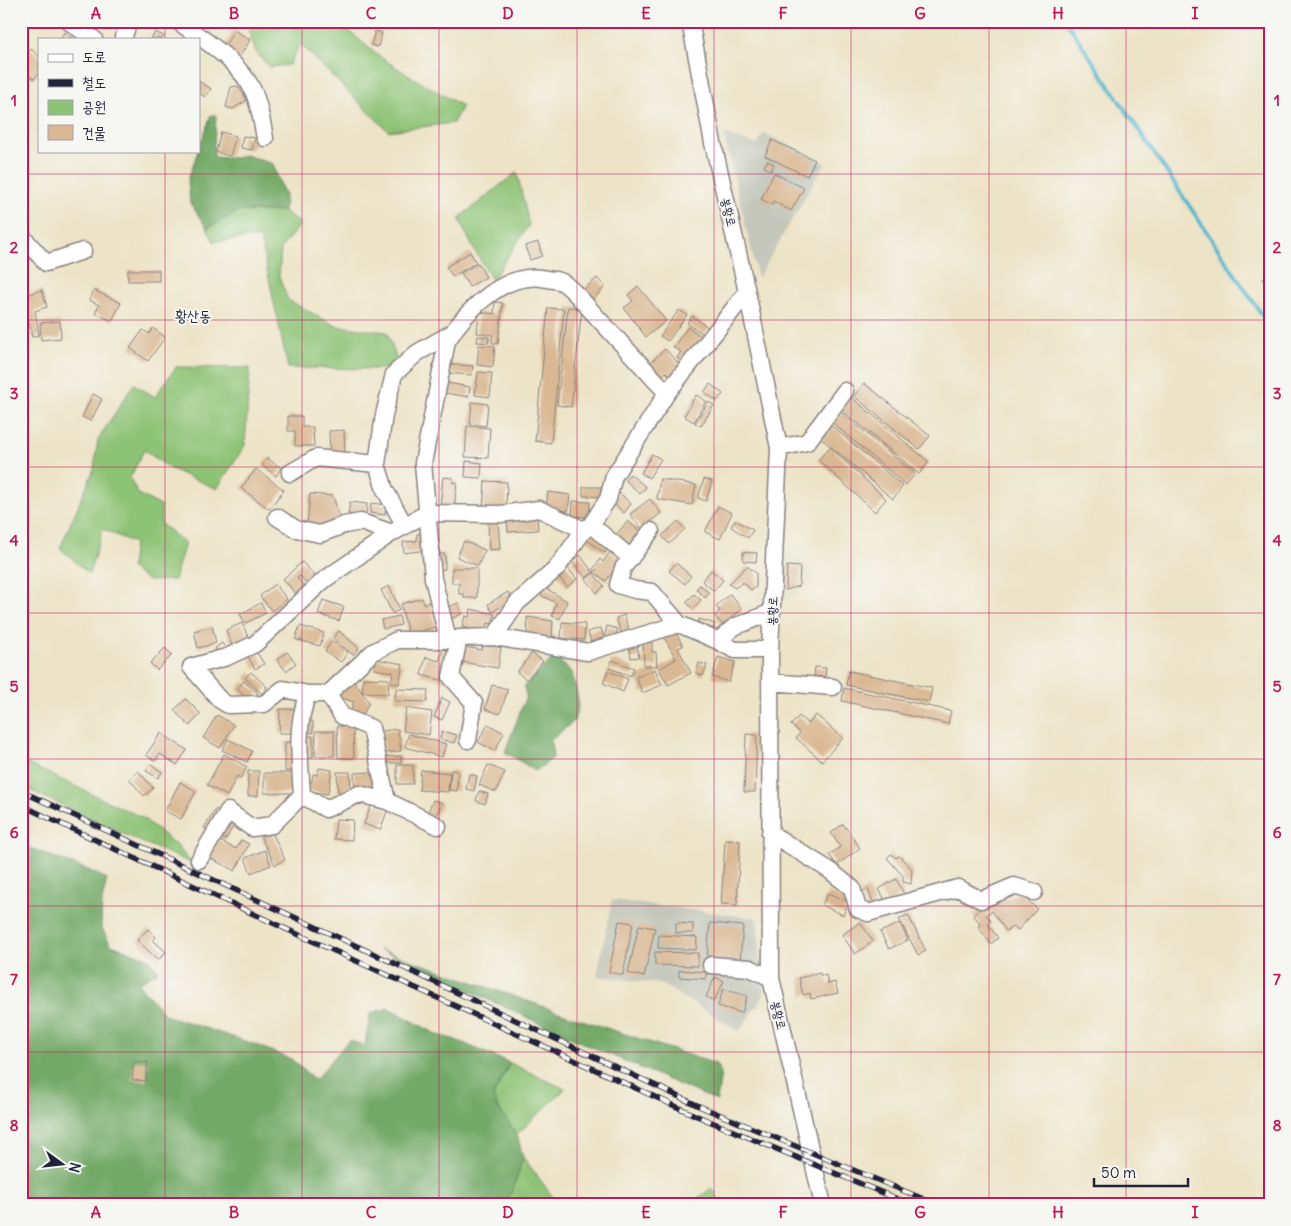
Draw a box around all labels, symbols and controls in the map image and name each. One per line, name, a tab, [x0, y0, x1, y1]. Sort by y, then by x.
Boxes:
text: A	[91, 3, 101, 23]
text: B	[229, 3, 240, 23]
text: C	[366, 3, 377, 23]
text: D	[502, 3, 514, 23]
text: E	[641, 3, 651, 23]
text: F	[778, 3, 788, 23]
text: G	[914, 3, 926, 23]
text: H	[1052, 3, 1064, 23]
text: I	[1192, 3, 1199, 23]
legend	[38, 38, 200, 152]
text: 도로	[82, 47, 106, 66]
text: 철도	[82, 73, 106, 92]
text: 1	[11, 90, 17, 110]
text: 1	[1274, 90, 1280, 110]
text: 공원	[82, 97, 106, 116]
text: 건물	[82, 123, 106, 142]
street label: 봉황로	[718, 196, 740, 228]
text: 2	[10, 237, 19, 257]
text: 2	[1273, 237, 1282, 257]
district label: 황산동	[175, 306, 211, 325]
text: 3	[9, 383, 19, 403]
text: 3	[1272, 383, 1282, 403]
text: 4	[9, 530, 19, 550]
text: 4	[1272, 530, 1282, 550]
street label: 봉황로	[764, 596, 780, 626]
text: 5	[9, 676, 19, 696]
text: 5	[1272, 676, 1282, 696]
text: 6	[9, 822, 19, 842]
text: 6	[1272, 822, 1282, 842]
text: 7	[10, 969, 18, 989]
text: 7	[1273, 969, 1281, 989]
street label: 봉황로	[768, 999, 790, 1031]
text: 8	[9, 1115, 19, 1135]
text: 8	[1272, 1115, 1282, 1135]
north arrow	[38, 1138, 88, 1188]
scale bar	[1094, 1156, 1187, 1188]
text: N	[65, 1160, 85, 1174]
text: 50 m	[1101, 1163, 1136, 1182]
text: A	[91, 1202, 101, 1222]
text: B	[229, 1202, 240, 1222]
text: C	[366, 1202, 377, 1222]
text: D	[502, 1202, 514, 1222]
text: E	[641, 1202, 651, 1222]
text: F	[778, 1202, 788, 1222]
text: G	[914, 1202, 926, 1222]
text: H	[1052, 1202, 1064, 1222]
text: I	[1192, 1202, 1199, 1222]

